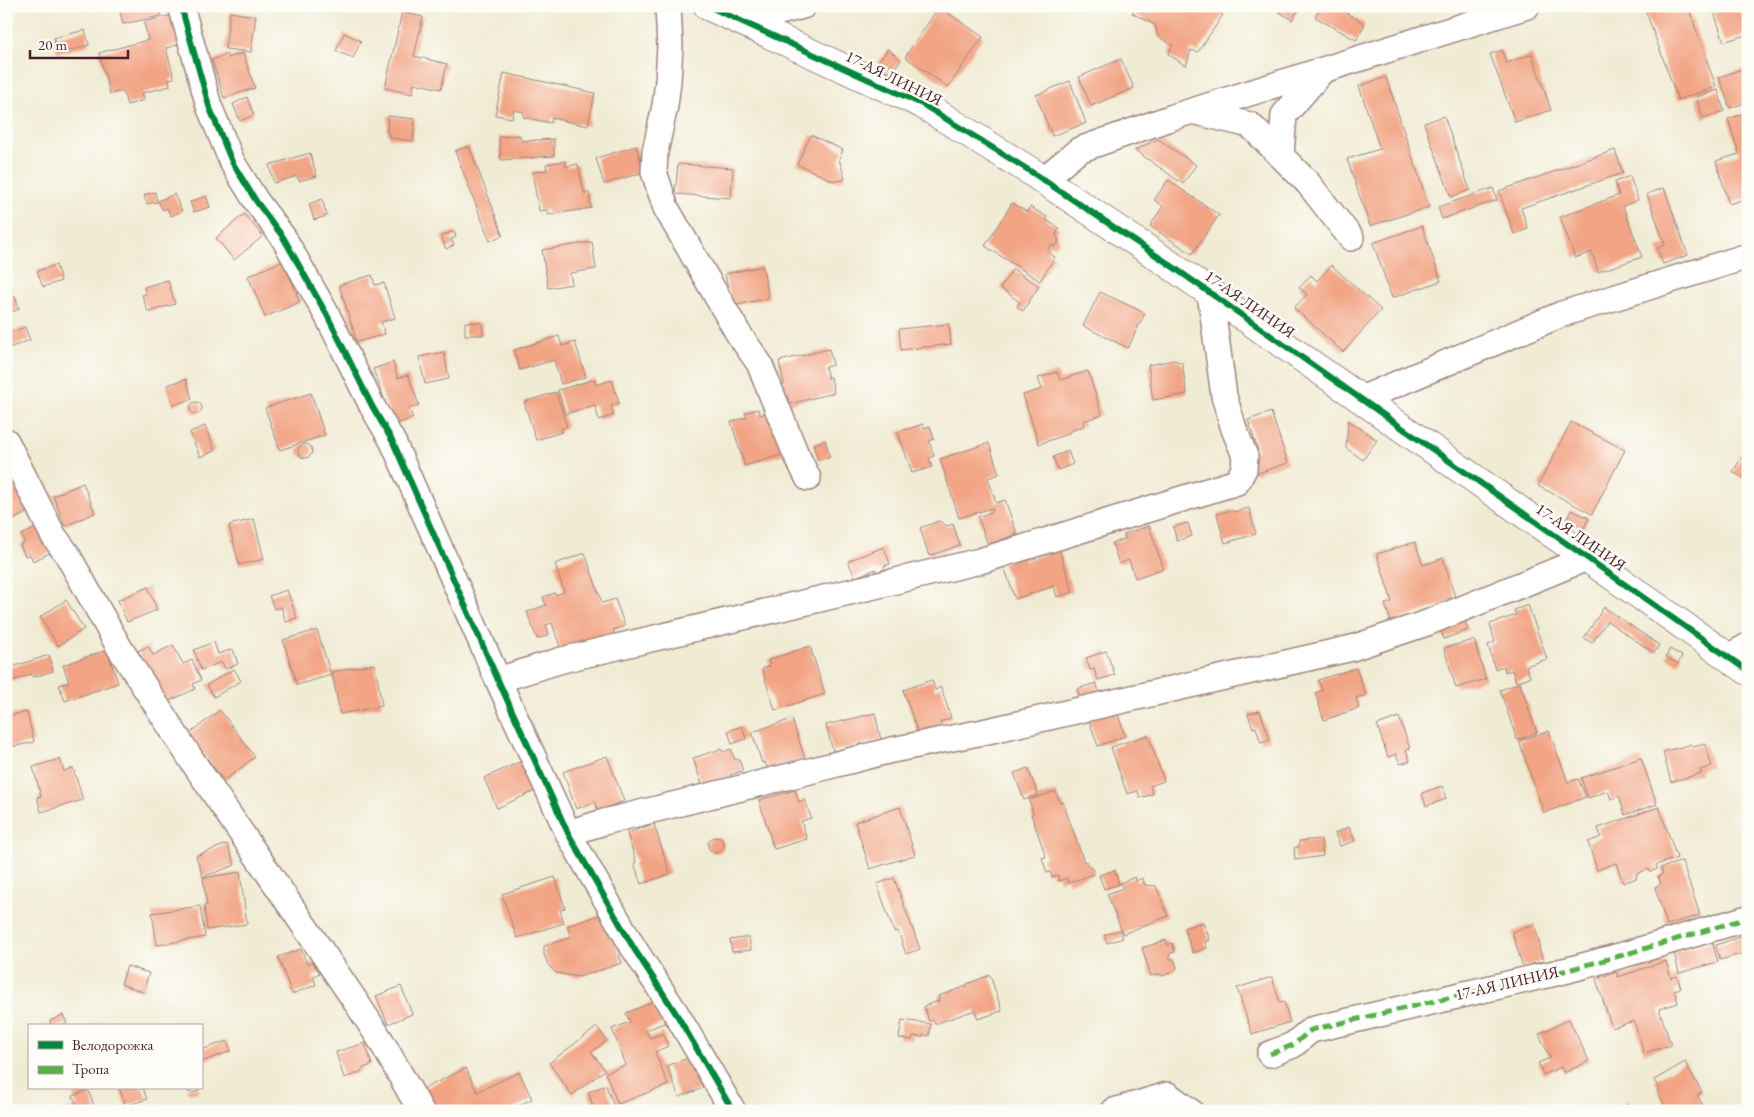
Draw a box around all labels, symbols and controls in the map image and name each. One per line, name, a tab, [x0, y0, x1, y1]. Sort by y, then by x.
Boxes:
scale bar	[30, 28, 128, 60]
text: 20 m	[38, 35, 67, 54]
street label: 17-АЯ ЛИНИЯ	[842, 45, 946, 111]
street label: 17-АЯ ЛИНИЯ	[1201, 265, 1299, 343]
street label: 17-АЯ ЛИНИЯ	[1532, 498, 1630, 576]
street label: 17-АЯ ЛИНИЯ	[1453, 961, 1561, 1005]
legend	[28, 1024, 202, 1090]
text: Велодорожка	[72, 1035, 153, 1054]
text: Тропа	[72, 1059, 109, 1078]

